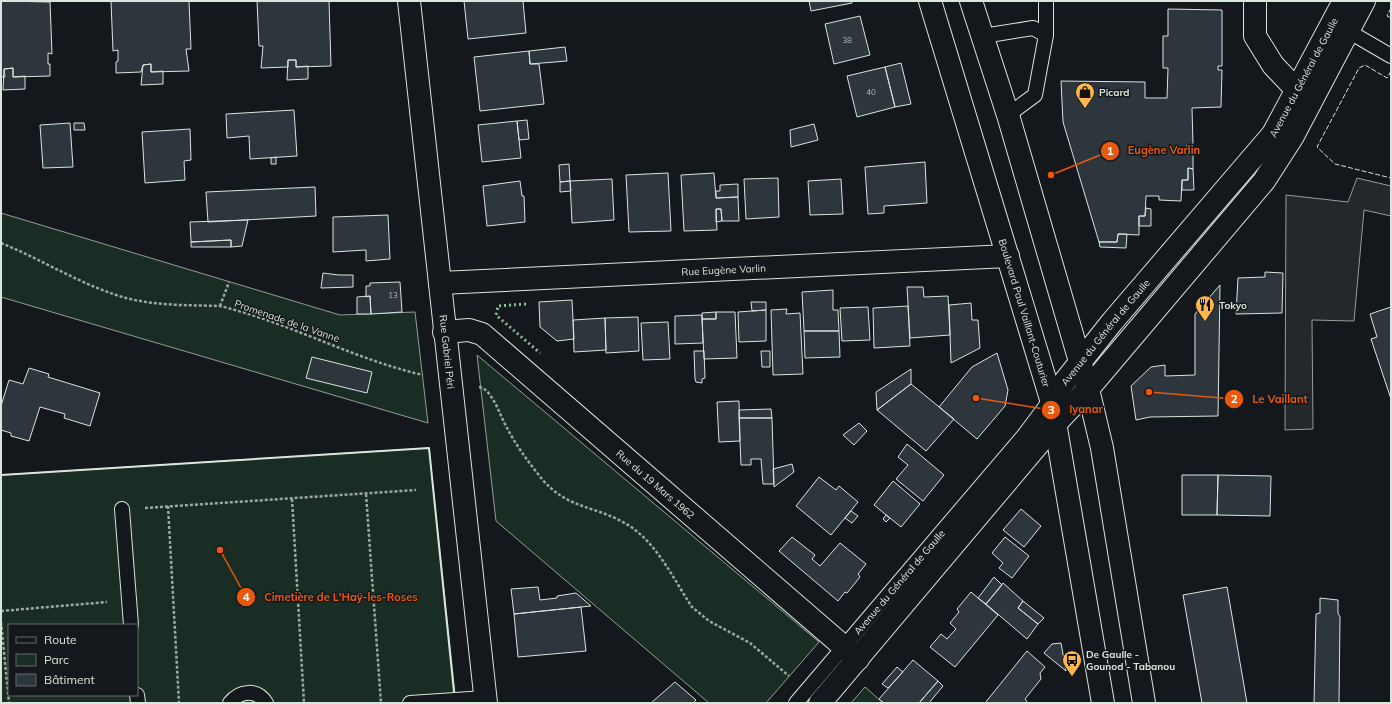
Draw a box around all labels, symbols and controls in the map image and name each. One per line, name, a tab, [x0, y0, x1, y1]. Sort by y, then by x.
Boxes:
street label: Avenue du Général de Gaulle	[1266, 15, 1341, 140]
house number: 38	[842, 35, 852, 45]
shop icon: Picard	[1074, 81, 1096, 109]
place label: Picard	[1099, 86, 1130, 99]
house number: 40	[866, 87, 876, 97]
callout: Eugène Varlin	[1100, 139, 1208, 162]
text: 1	[1106, 143, 1114, 158]
text: Eugène Varlin	[1128, 143, 1200, 157]
street label: Boulevard Paul Vaillant-Couturier	[996, 237, 1054, 389]
street label: Rue Eugène Varlin	[681, 261, 766, 278]
street label: Avenue du Général de Gaulle	[1058, 276, 1153, 388]
house number: 13	[388, 290, 398, 300]
restaurant icon: Tokyo	[1194, 294, 1216, 322]
street label: Promenade de la Vanne	[233, 297, 341, 345]
place label: Tokyo	[1219, 299, 1247, 312]
street label: Rue Gabriel Péri	[437, 314, 458, 390]
callout: Le Vaillant	[1224, 388, 1316, 411]
text: 2	[1230, 391, 1238, 406]
text: Le Vaillant	[1252, 392, 1308, 406]
callout: Iyanar	[1041, 398, 1111, 421]
text: 3	[1047, 402, 1055, 417]
text: Iyanar	[1069, 402, 1103, 416]
street label: Rue du 19 Mars 1962	[614, 446, 697, 521]
street label: Avenue du Général de Gaulle	[851, 527, 947, 637]
callout: Cimetière de L'Haÿ-les-Roses	[236, 585, 425, 608]
text: 4	[242, 589, 250, 604]
text: Cimetière de L'Haÿ-les-Roses	[264, 590, 418, 604]
legend	[8, 624, 138, 696]
text: Route	[44, 632, 77, 647]
place label: De Gaulle - Gounod - Tabanou	[1086, 648, 1175, 673]
bus stop icon: De Gaulle - Gounod - Tabanou	[1061, 649, 1083, 677]
text: Parc	[44, 652, 69, 667]
text: Bâtiment	[44, 672, 95, 687]

